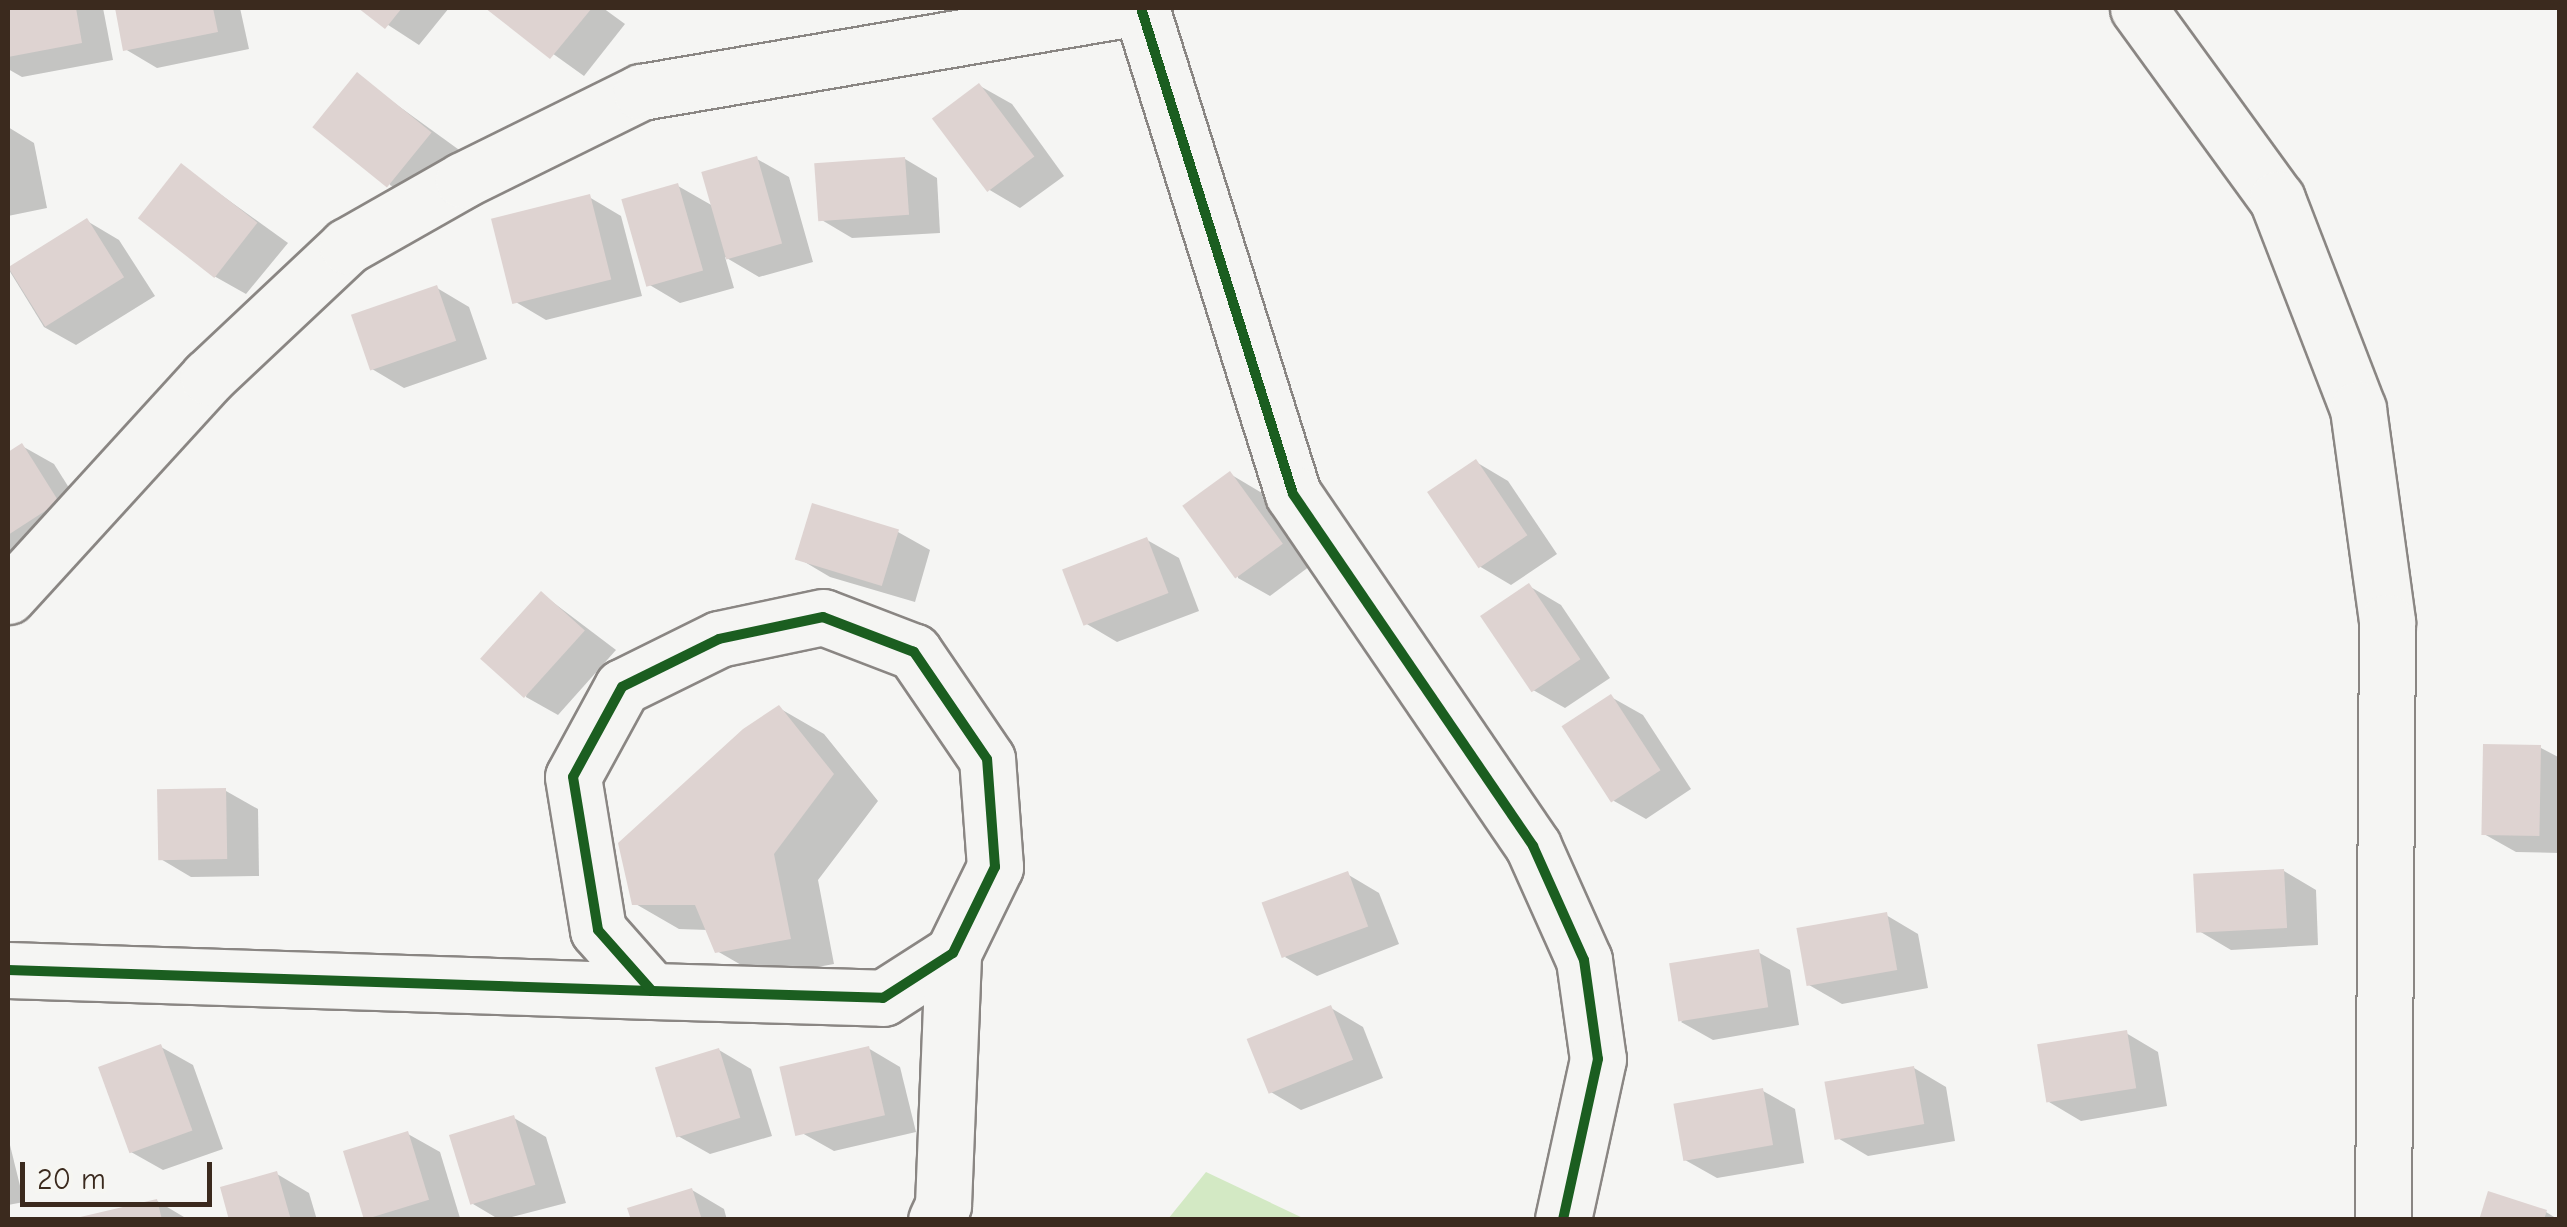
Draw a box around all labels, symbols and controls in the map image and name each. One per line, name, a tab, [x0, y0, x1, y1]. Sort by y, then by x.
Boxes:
scale bar	[25, 1142, 218, 1204]
text: 20 m	[37, 1162, 106, 1197]

